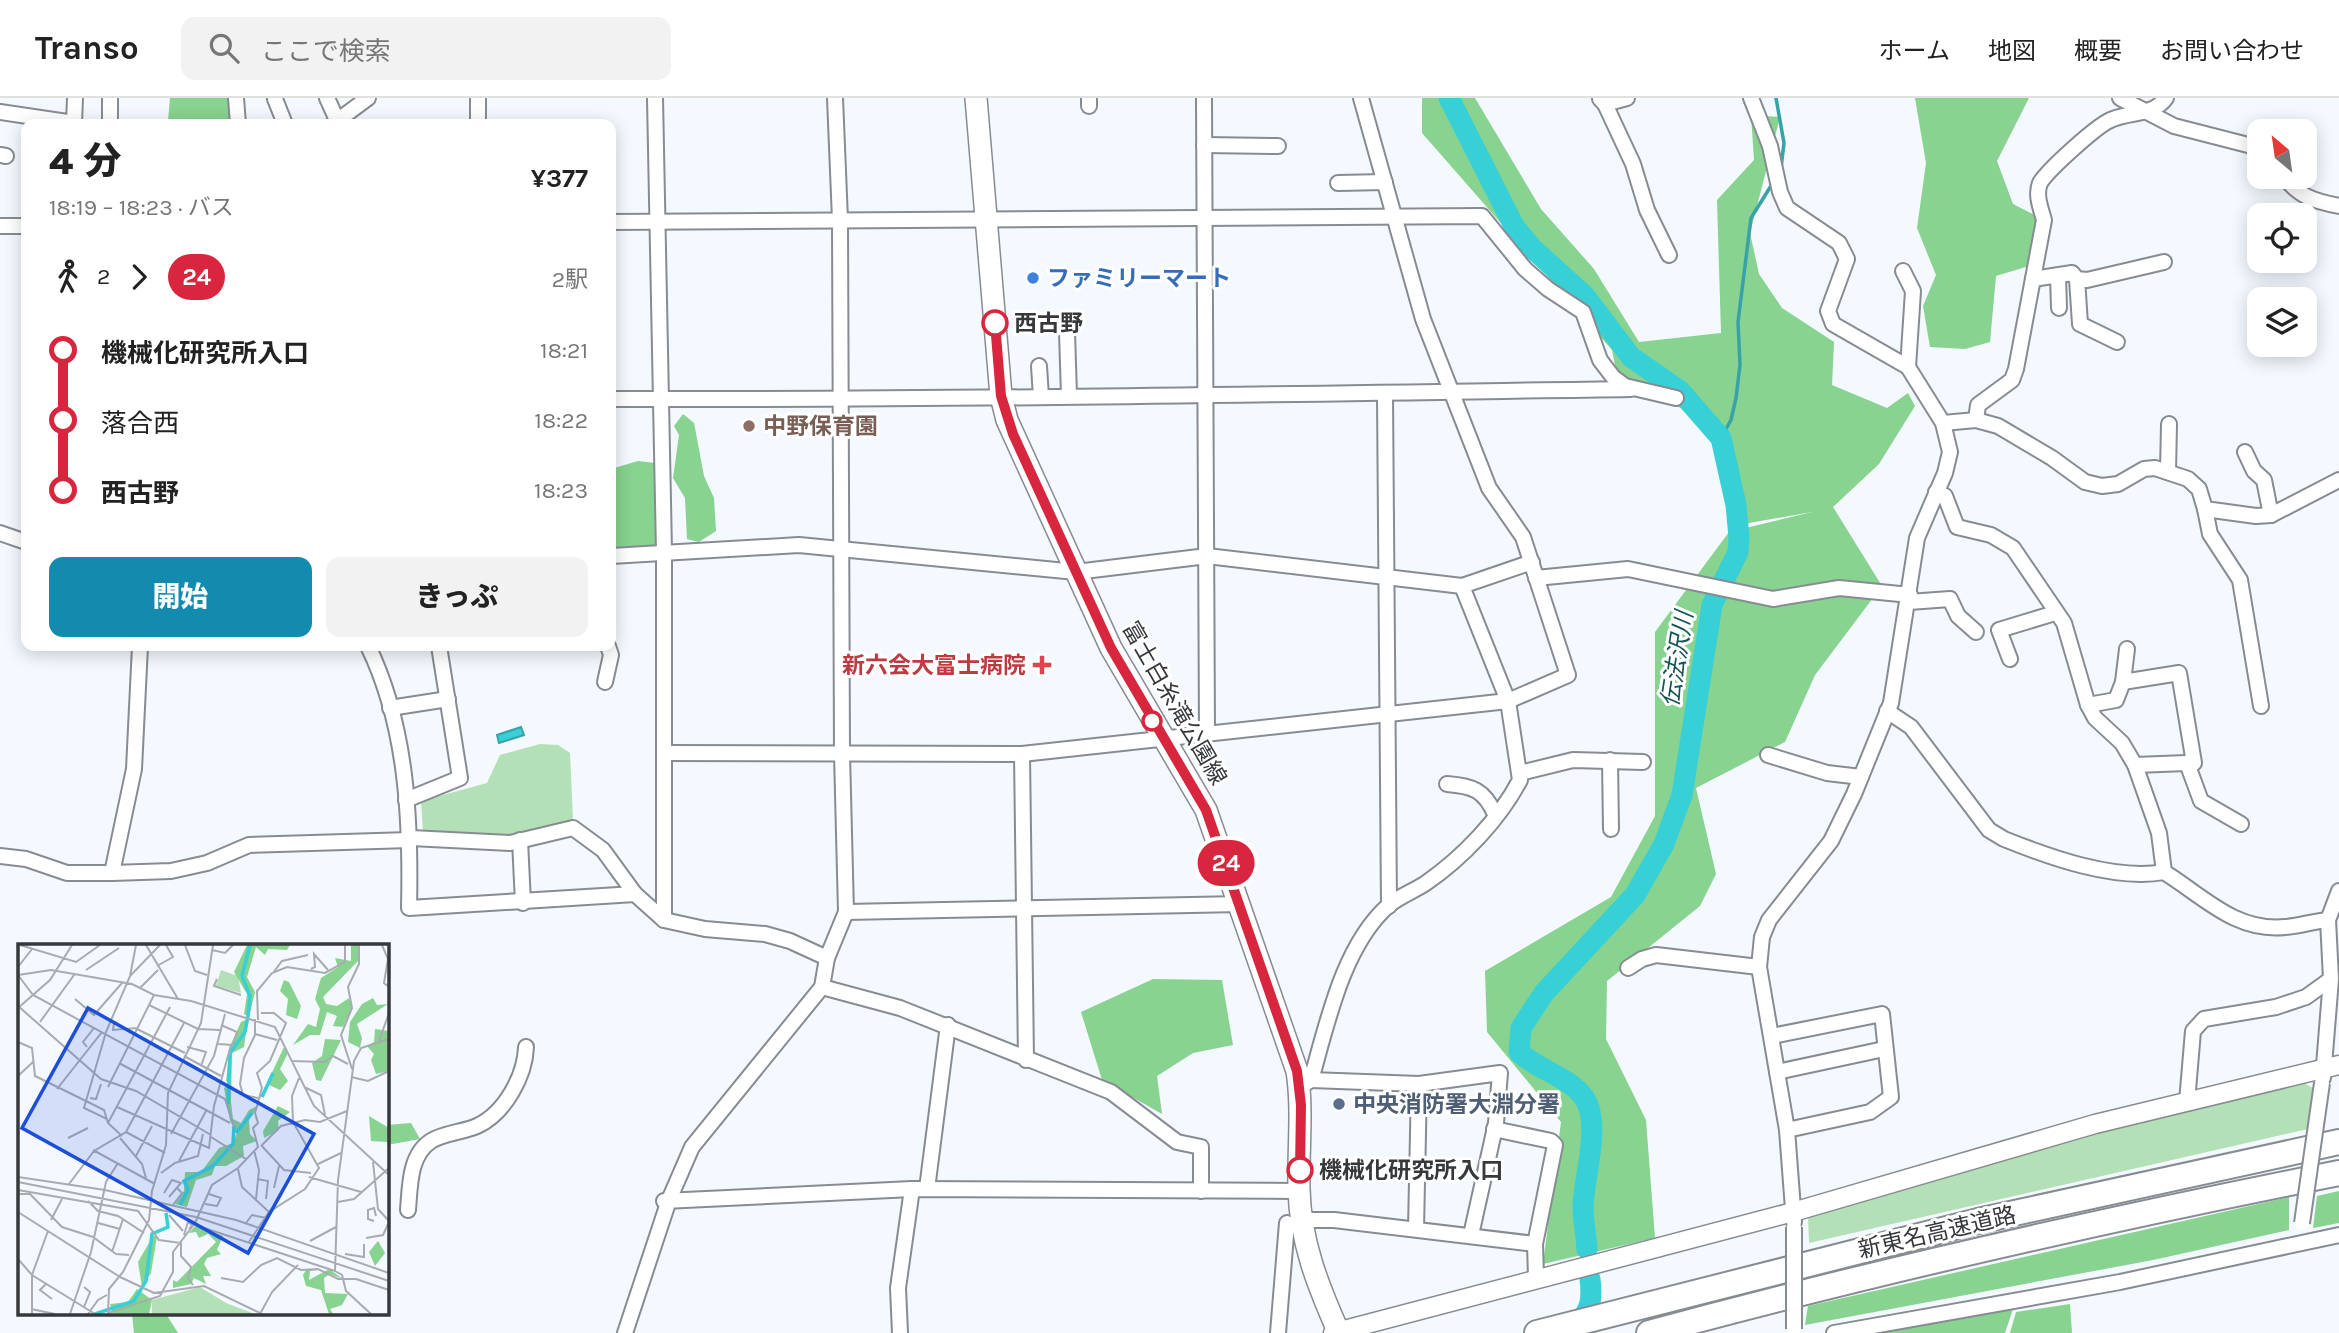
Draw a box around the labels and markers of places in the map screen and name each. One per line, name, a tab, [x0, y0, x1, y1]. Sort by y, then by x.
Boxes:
place label: ファミリーマート	[1047, 265, 1231, 292]
marker: ファミリーマート	[1025, 270, 1041, 286]
marker: 西古野	[982, 310, 1008, 336]
place label: 西古野	[1014, 310, 1083, 337]
place label: 中野保育園	[763, 413, 878, 440]
marker: 中野保育園	[741, 418, 757, 434]
place label: 新六会大富士病院	[842, 652, 1026, 679]
marker: 新六会大富士病院	[1032, 655, 1052, 675]
unlabelled marker	[1142, 711, 1162, 731]
place label: 中央消防署大淵分署	[1353, 1091, 1560, 1118]
marker: 中央消防署大淵分署	[1331, 1096, 1347, 1112]
marker: 機械化研究所入口	[1287, 1157, 1313, 1183]
place label: 機械化研究所入口	[1319, 1157, 1503, 1184]

